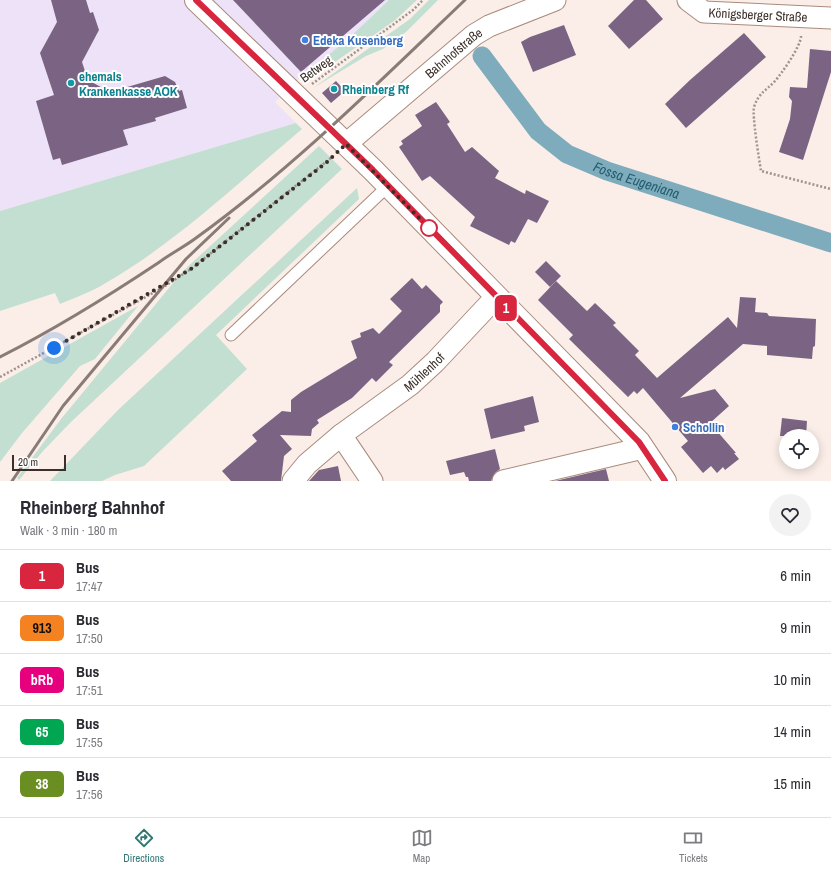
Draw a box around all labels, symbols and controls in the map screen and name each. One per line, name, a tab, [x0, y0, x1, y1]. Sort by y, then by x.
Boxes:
street label: Königsberger Straße	[708, 4, 808, 25]
street label: Bahnhofstraße	[421, 24, 485, 82]
place label: Edeka Kusenberg	[313, 32, 404, 49]
marker: Edeka Kusenberg	[300, 35, 310, 45]
street label: Betweg	[297, 52, 335, 86]
place label: ehemals Krankenkasse AOK	[79, 68, 178, 100]
marker: ehemals Krankenkasse AOK	[66, 78, 76, 88]
place label: Rheinberg Rf	[342, 81, 409, 98]
marker: Rheinberg Rf	[329, 84, 339, 94]
water label: Fossa Eugeniana	[591, 157, 682, 203]
unlabelled marker	[420, 219, 438, 237]
line badge: 1	[493, 295, 519, 321]
text: 1	[503, 299, 509, 317]
your location	[44, 338, 64, 358]
street label: Mühlenhof	[400, 349, 448, 395]
place label: Schollin	[683, 419, 724, 436]
marker: Schollin	[670, 422, 680, 432]
map controls	[779, 429, 819, 469]
button: locate	[779, 429, 819, 469]
scale bar	[12, 453, 66, 472]
text: 20 m	[18, 455, 38, 469]
text: Rheinberg Bahnhof	[20, 494, 165, 520]
button: heart	[769, 494, 811, 536]
text: Walk · 3 min · 180 m	[20, 522, 117, 539]
text: Bus	[76, 557, 99, 578]
text: 6 min	[780, 565, 811, 586]
text: 1	[39, 567, 45, 585]
text: 17:47	[76, 578, 103, 595]
text: Bus	[76, 609, 99, 630]
text: 9 min	[780, 617, 811, 638]
text: 913	[32, 619, 52, 637]
text: 17:50	[76, 630, 103, 647]
text: Bus	[76, 661, 99, 682]
text: 10 min	[773, 669, 811, 690]
text: bRb	[31, 671, 53, 689]
text: 17:51	[76, 682, 103, 699]
text: Bus	[76, 713, 99, 734]
text: 14 min	[773, 721, 811, 742]
text: 65	[36, 723, 48, 741]
text: 17:55	[76, 734, 103, 751]
text: Bus	[76, 765, 99, 786]
text: 15 min	[773, 773, 811, 794]
text: 38	[36, 775, 48, 793]
text: 17:56	[76, 786, 103, 803]
tab: Directions	[123, 827, 164, 865]
tab: Map	[411, 827, 433, 865]
tab: Tickets	[679, 827, 708, 865]

